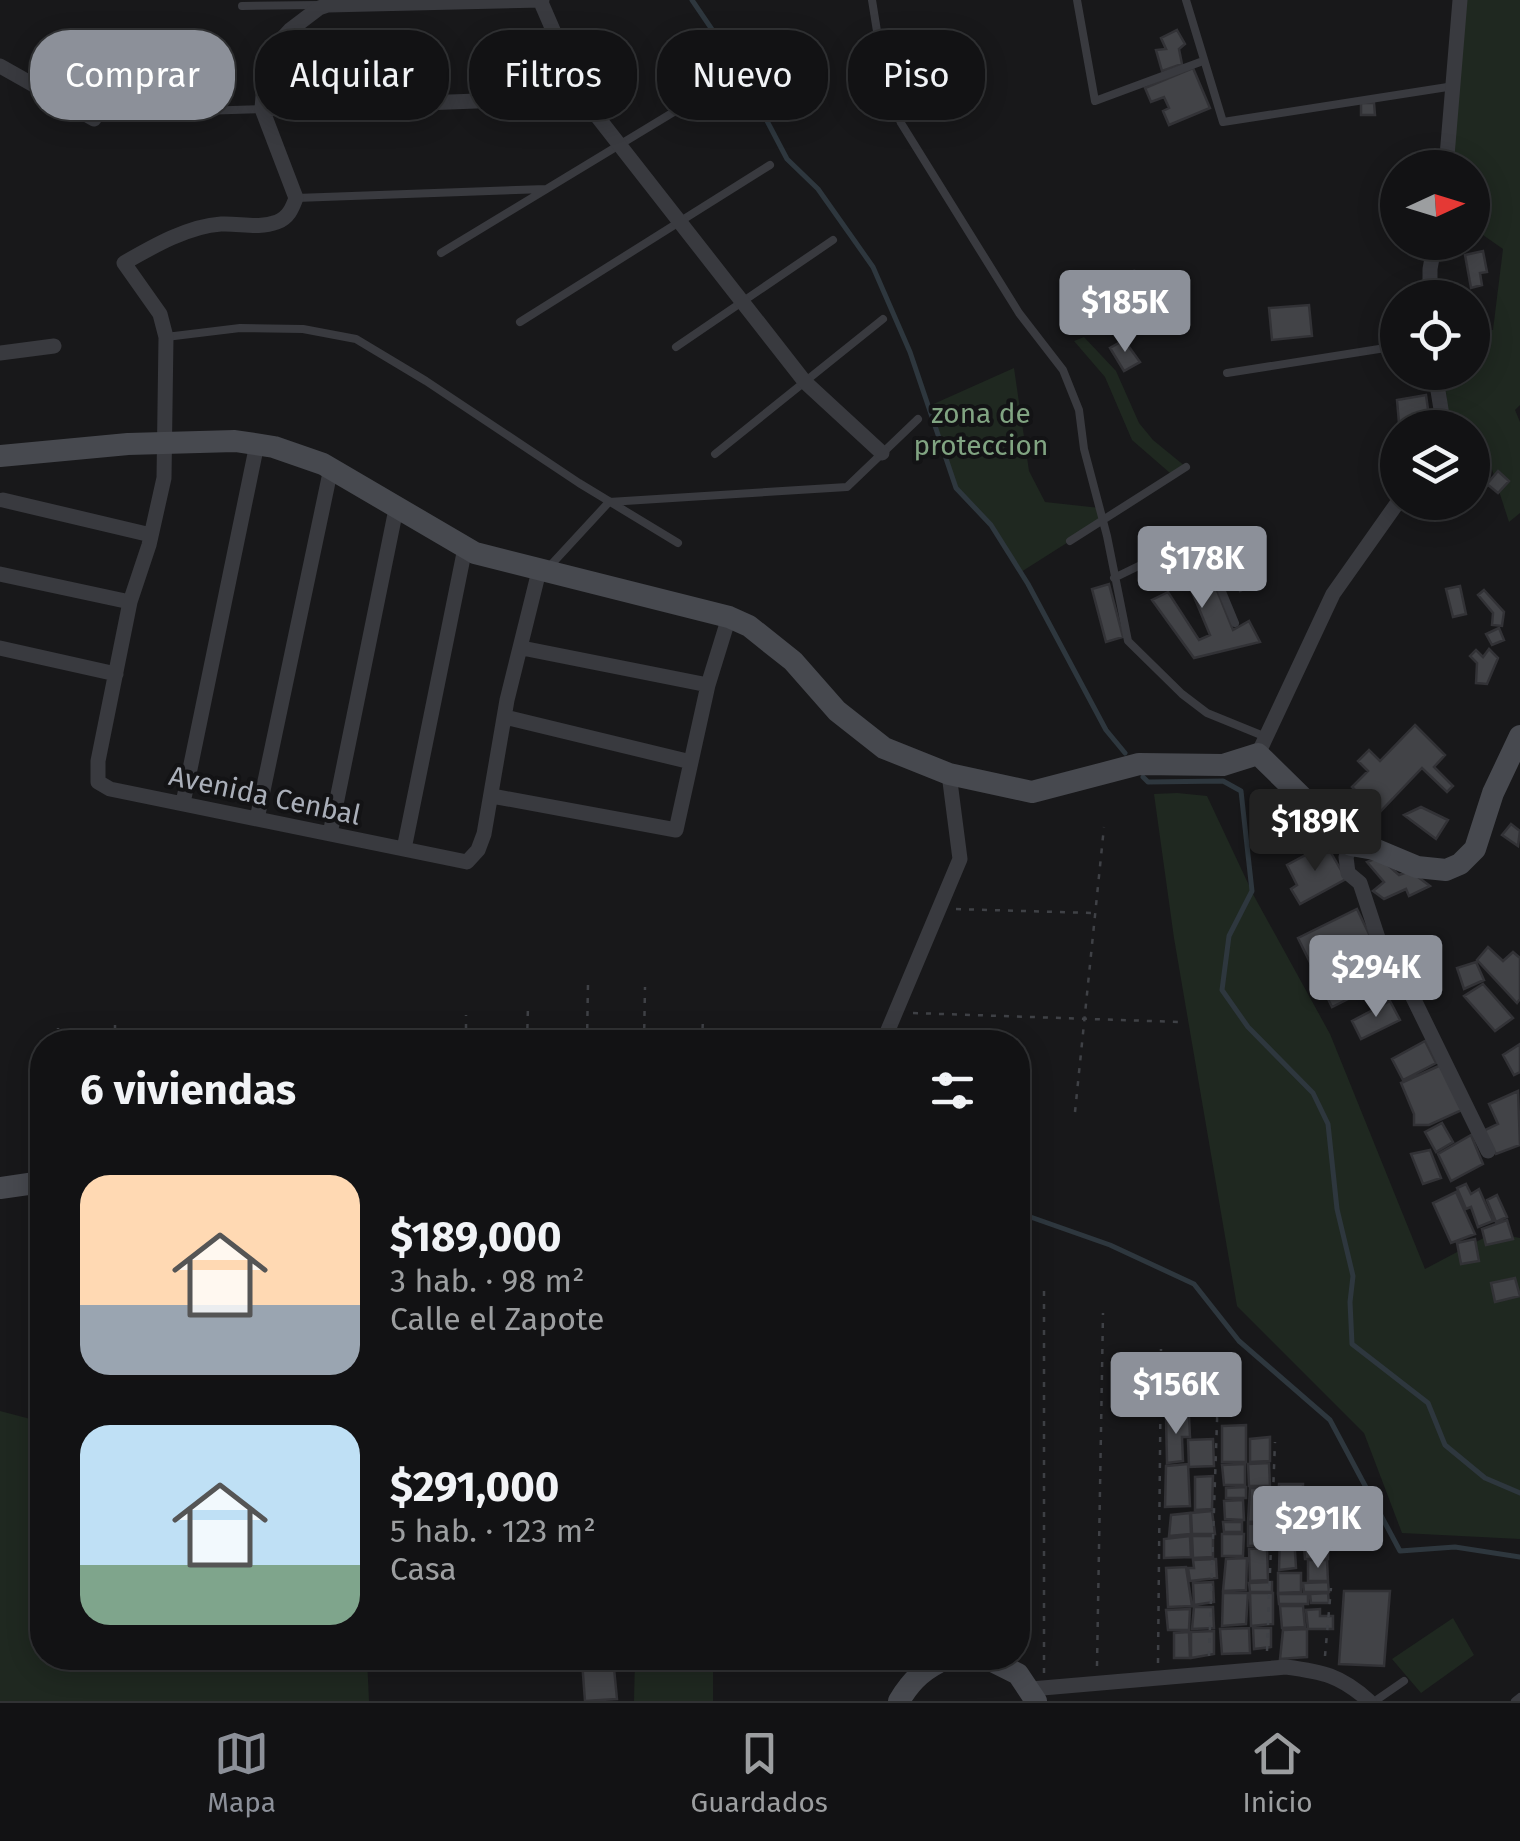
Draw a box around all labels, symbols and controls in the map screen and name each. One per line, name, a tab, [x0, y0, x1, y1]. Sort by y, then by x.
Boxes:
chip: Comprar	[30, 30, 235, 120]
chip: Alquilar	[255, 30, 449, 120]
chip: Filtros	[469, 30, 637, 120]
chip: Nuevo	[657, 30, 828, 120]
chip: Piso	[848, 30, 985, 120]
north arrow	[1380, 150, 1490, 260]
map controls	[1380, 150, 1490, 520]
pin: $185K	[1055, 270, 1195, 355]
button: locate	[1380, 280, 1490, 390]
text: $185K	[1081, 283, 1169, 321]
park label: zona de proteccion	[914, 397, 1048, 462]
button: layers	[1380, 410, 1490, 520]
pin: $178K	[1132, 526, 1272, 611]
text: $178K	[1160, 539, 1244, 577]
street label: Avenida Cenbal	[166, 759, 364, 832]
pin: $189K	[1245, 789, 1385, 874]
text: $189K	[1271, 802, 1359, 840]
pin: $294K	[1306, 935, 1446, 1020]
text: $294K	[1331, 948, 1421, 986]
icon: filters	[925, 1063, 980, 1118]
text: 6 viviendas	[80, 1065, 296, 1115]
text: $189,000	[390, 1212, 562, 1262]
icon: home	[160, 1215, 280, 1335]
text: 3 hab. · 98 m²	[390, 1262, 585, 1300]
text: Calle el Zapote	[390, 1300, 604, 1338]
pin: $156K	[1106, 1352, 1246, 1437]
text: $156K	[1133, 1365, 1219, 1403]
text: $291,000	[390, 1462, 559, 1512]
icon: home	[160, 1465, 280, 1585]
pin: $291K	[1248, 1486, 1388, 1571]
text: $291K	[1275, 1499, 1361, 1537]
text: 5 hab. · 123 m²	[390, 1512, 596, 1550]
text: Casa	[390, 1550, 457, 1588]
tab: Mapa	[207, 1726, 276, 1819]
tab: Guardados	[691, 1726, 828, 1819]
tab: Inicio	[1242, 1726, 1313, 1819]

